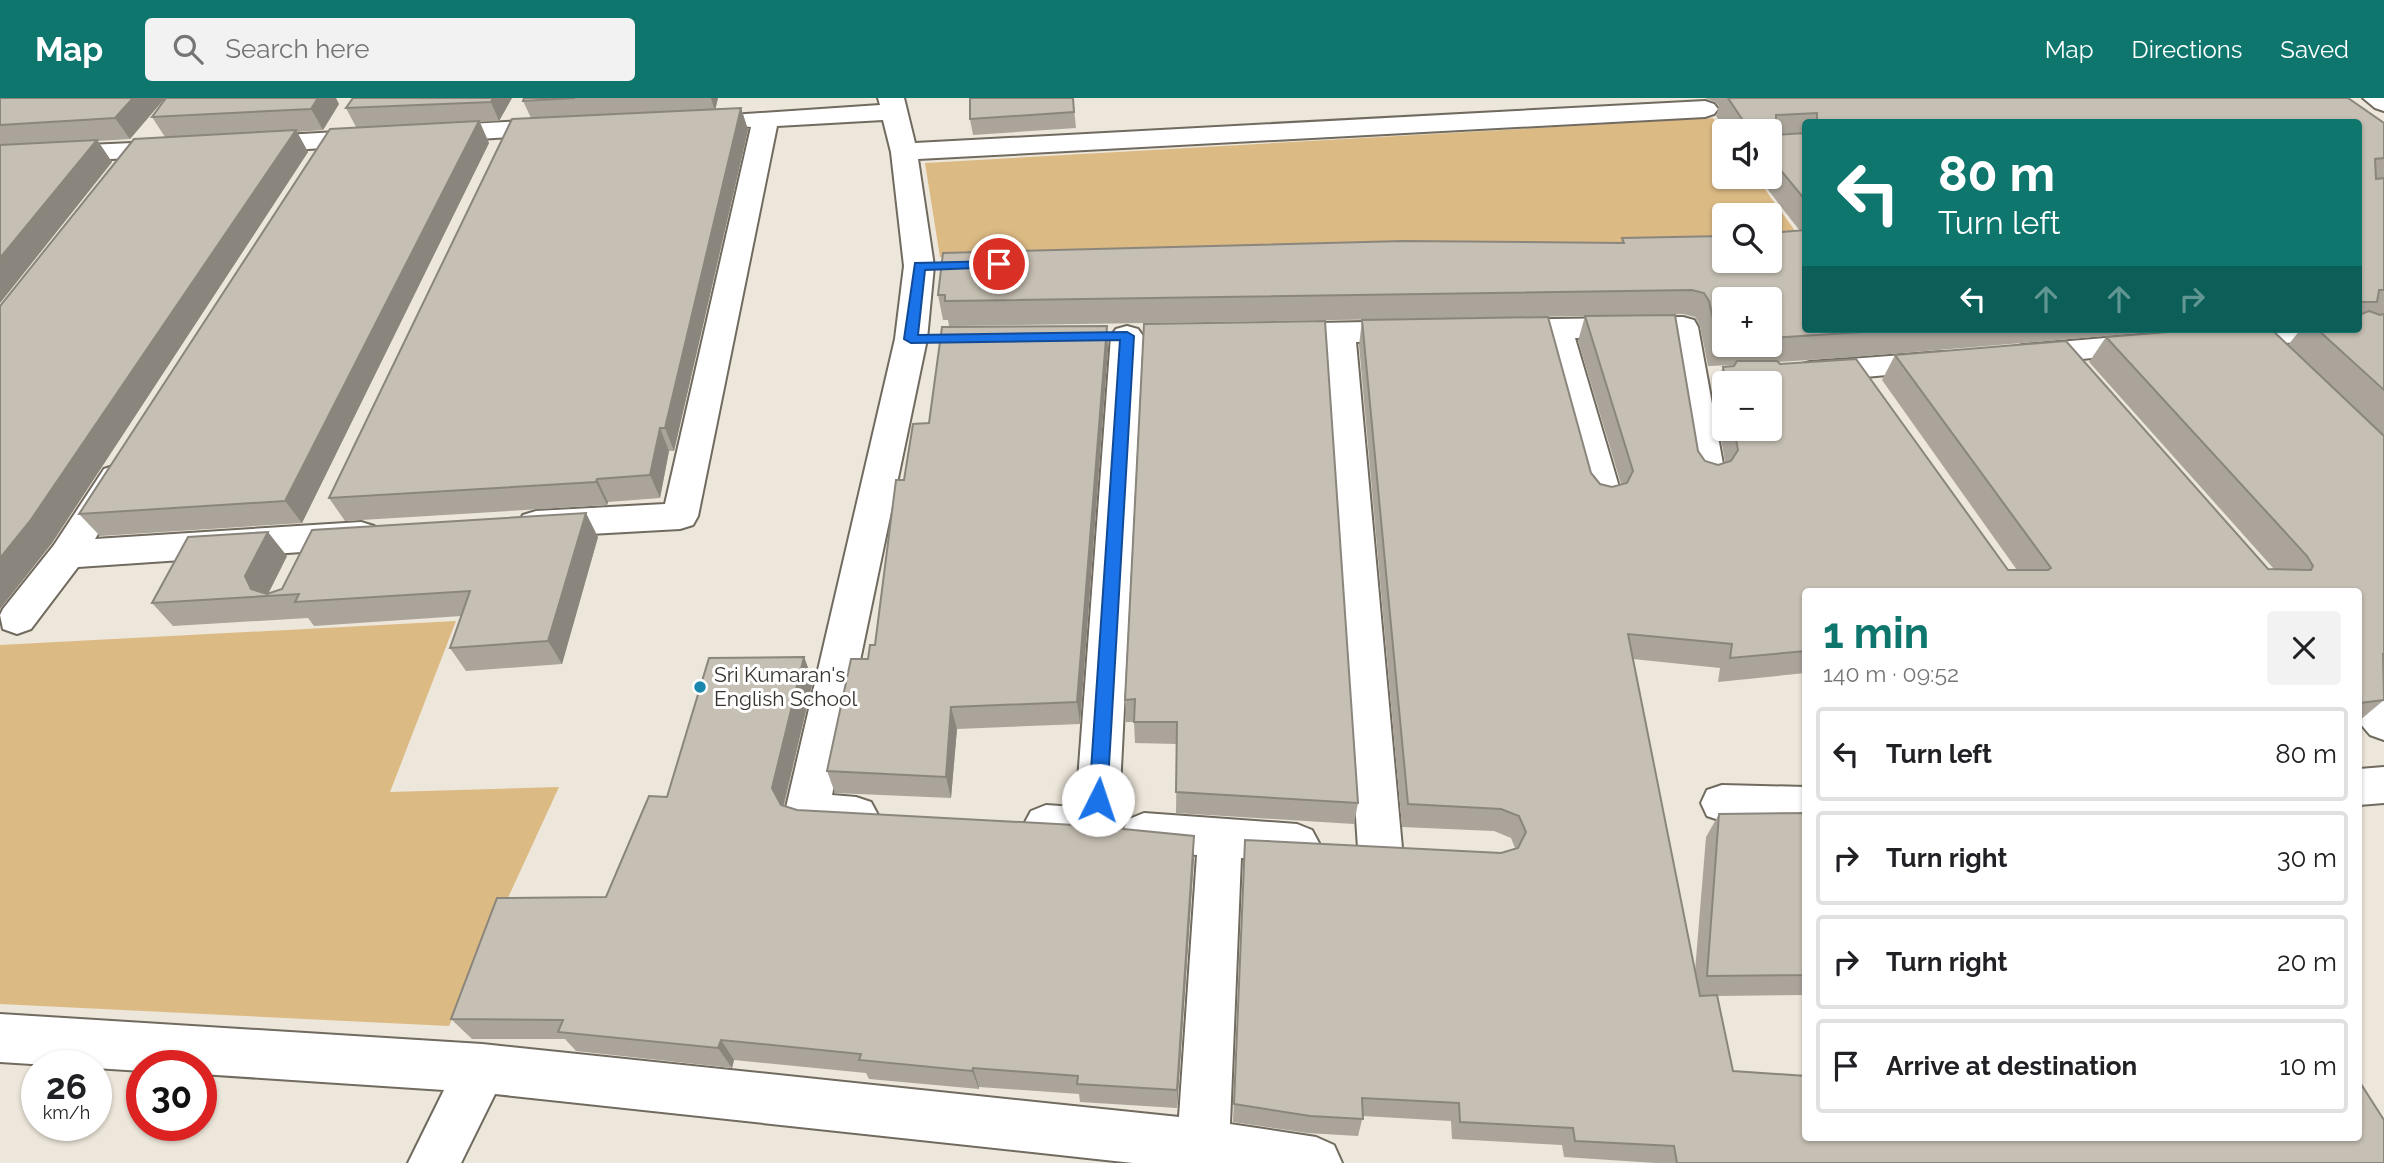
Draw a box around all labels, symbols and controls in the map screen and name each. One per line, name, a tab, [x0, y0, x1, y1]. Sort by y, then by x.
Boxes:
search box	[145, 18, 635, 81]
text: Map	[35, 30, 103, 69]
icon: search	[169, 30, 207, 68]
text: Search here	[225, 34, 370, 64]
text: Map	[2045, 35, 2094, 64]
text: Directions	[2132, 35, 2242, 64]
text: Saved	[2280, 35, 2349, 64]
map controls	[1712, 119, 1782, 441]
button: sound	[1712, 119, 1782, 189]
text: 80 m	[1938, 145, 2055, 202]
icon: left	[1823, 147, 1914, 238]
button: search	[1712, 203, 1782, 273]
text: Turn left	[1938, 204, 2060, 241]
pin	[969, 234, 1029, 294]
icon: arrive	[980, 245, 1018, 283]
icon: left	[1954, 280, 1992, 318]
icon: ahead	[2027, 280, 2065, 318]
icon: ahead	[2100, 280, 2138, 318]
icon: right	[2173, 280, 2211, 318]
button: +	[1712, 287, 1782, 357]
button: −	[1712, 371, 1782, 441]
text: 1 min	[1823, 609, 1929, 658]
button: close	[2267, 611, 2341, 685]
text: 140 m · 09:52	[1823, 660, 1959, 687]
place label: Sri Kumaran's English School	[714, 662, 857, 711]
marker: Sri Kumaran's English School	[692, 679, 708, 695]
icon: left	[1827, 735, 1865, 773]
text: Turn left	[1886, 739, 1992, 769]
text: 80 m	[2275, 739, 2337, 769]
position arrow	[1061, 763, 1135, 837]
icon: right	[1827, 839, 1865, 877]
text: Turn right	[1886, 843, 2007, 873]
text: 30 m	[2277, 843, 2337, 873]
icon: right	[1827, 943, 1865, 981]
text: Turn right	[1886, 947, 2007, 977]
text: 20 m	[2277, 947, 2337, 977]
icon: arrive	[1827, 1047, 1865, 1085]
speed limit sign: 30	[126, 1050, 217, 1141]
text: Arrive at destination	[1886, 1051, 2137, 1081]
text: 10 m	[2279, 1051, 2337, 1081]
text: 26	[46, 1066, 87, 1107]
text: km/h	[43, 1102, 90, 1123]

